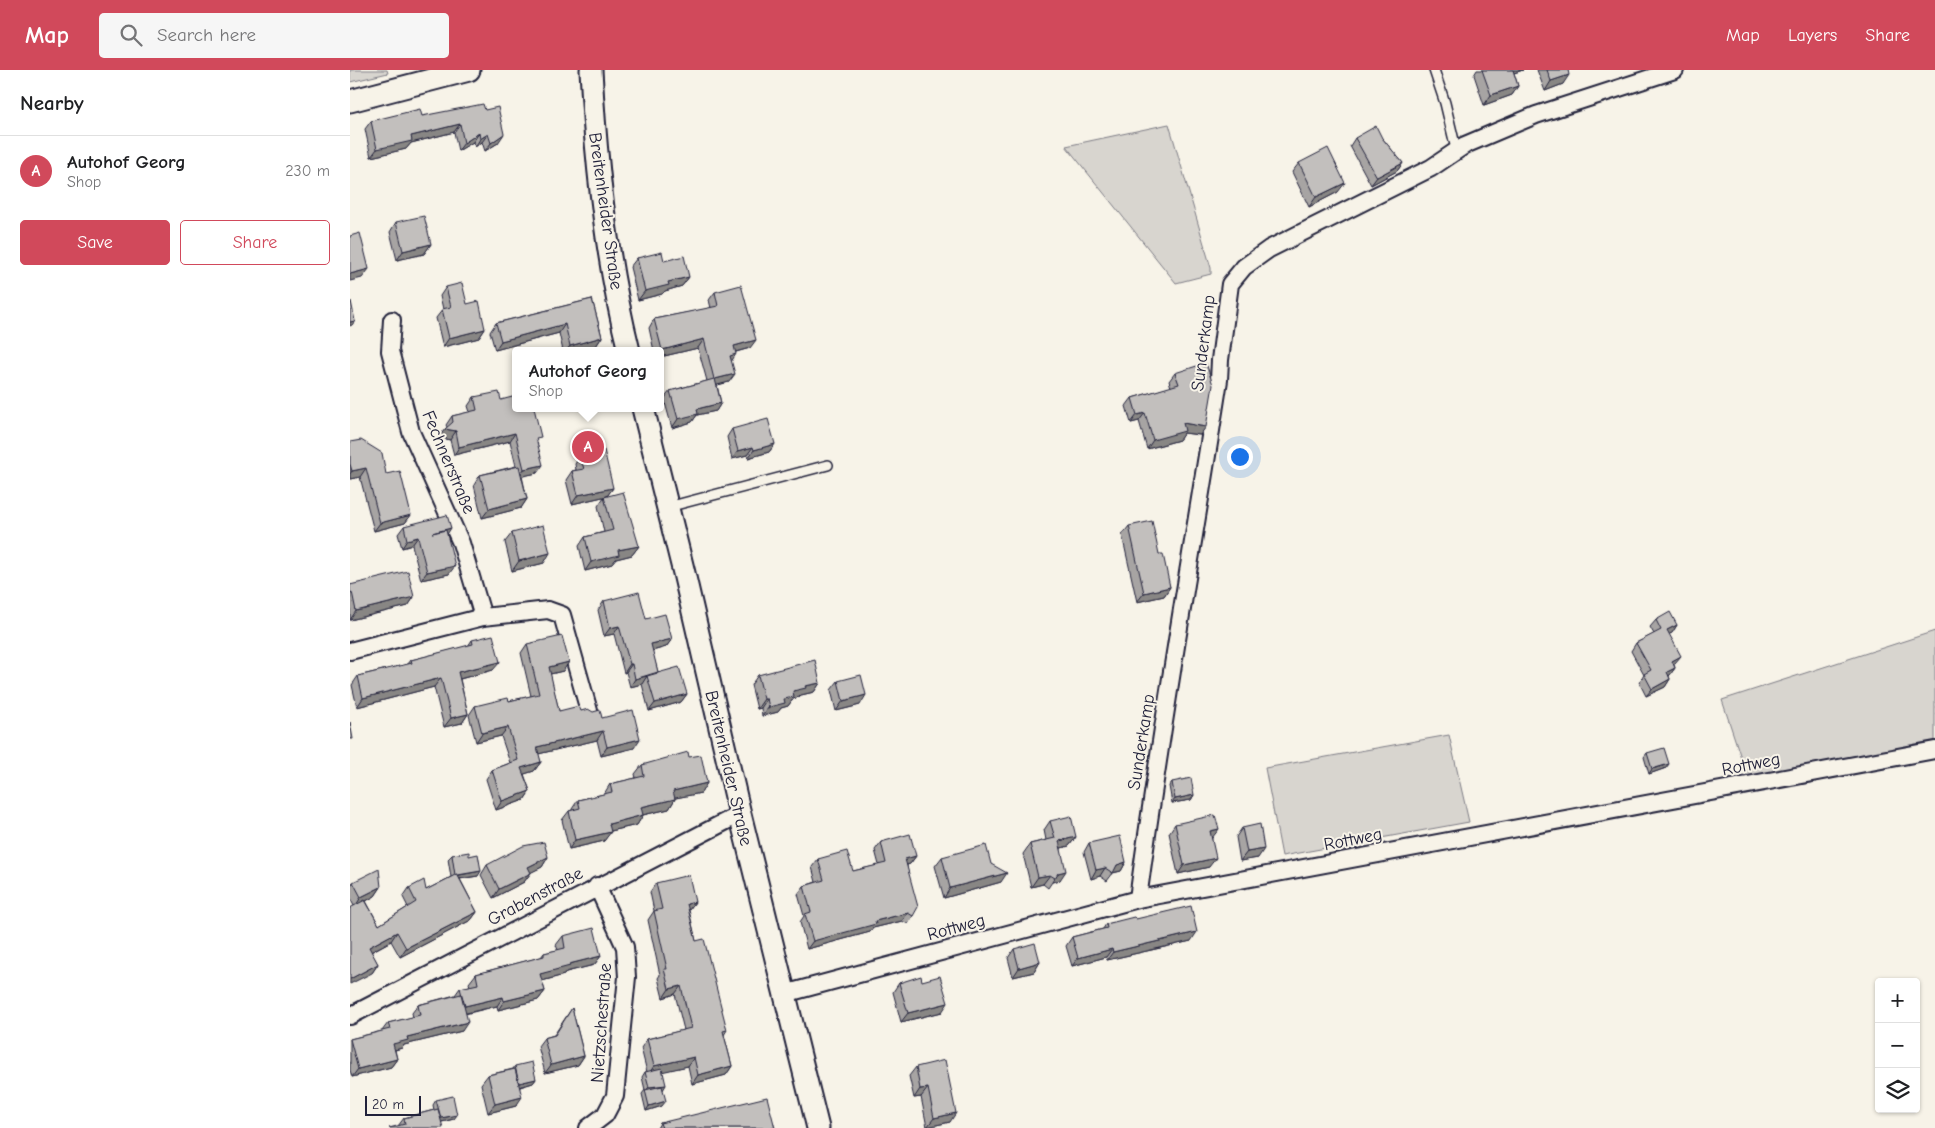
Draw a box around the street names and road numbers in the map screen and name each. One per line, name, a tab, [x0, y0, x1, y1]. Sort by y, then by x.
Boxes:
street label: Breitenheider Straße	[584, 131, 627, 291]
street label: Sunderkamp	[1187, 294, 1220, 392]
street label: Fechnerstraße	[417, 407, 480, 517]
street label: Breitenheider Straße	[700, 688, 757, 848]
street label: Sunderkamp	[1124, 693, 1159, 792]
street label: Rottweg	[1720, 749, 1782, 780]
street label: Rottweg	[1322, 824, 1384, 855]
street label: Grabenstraße	[484, 863, 586, 930]
street label: Rottweg	[925, 910, 987, 945]
street label: Nietzschestraße	[587, 962, 616, 1084]

